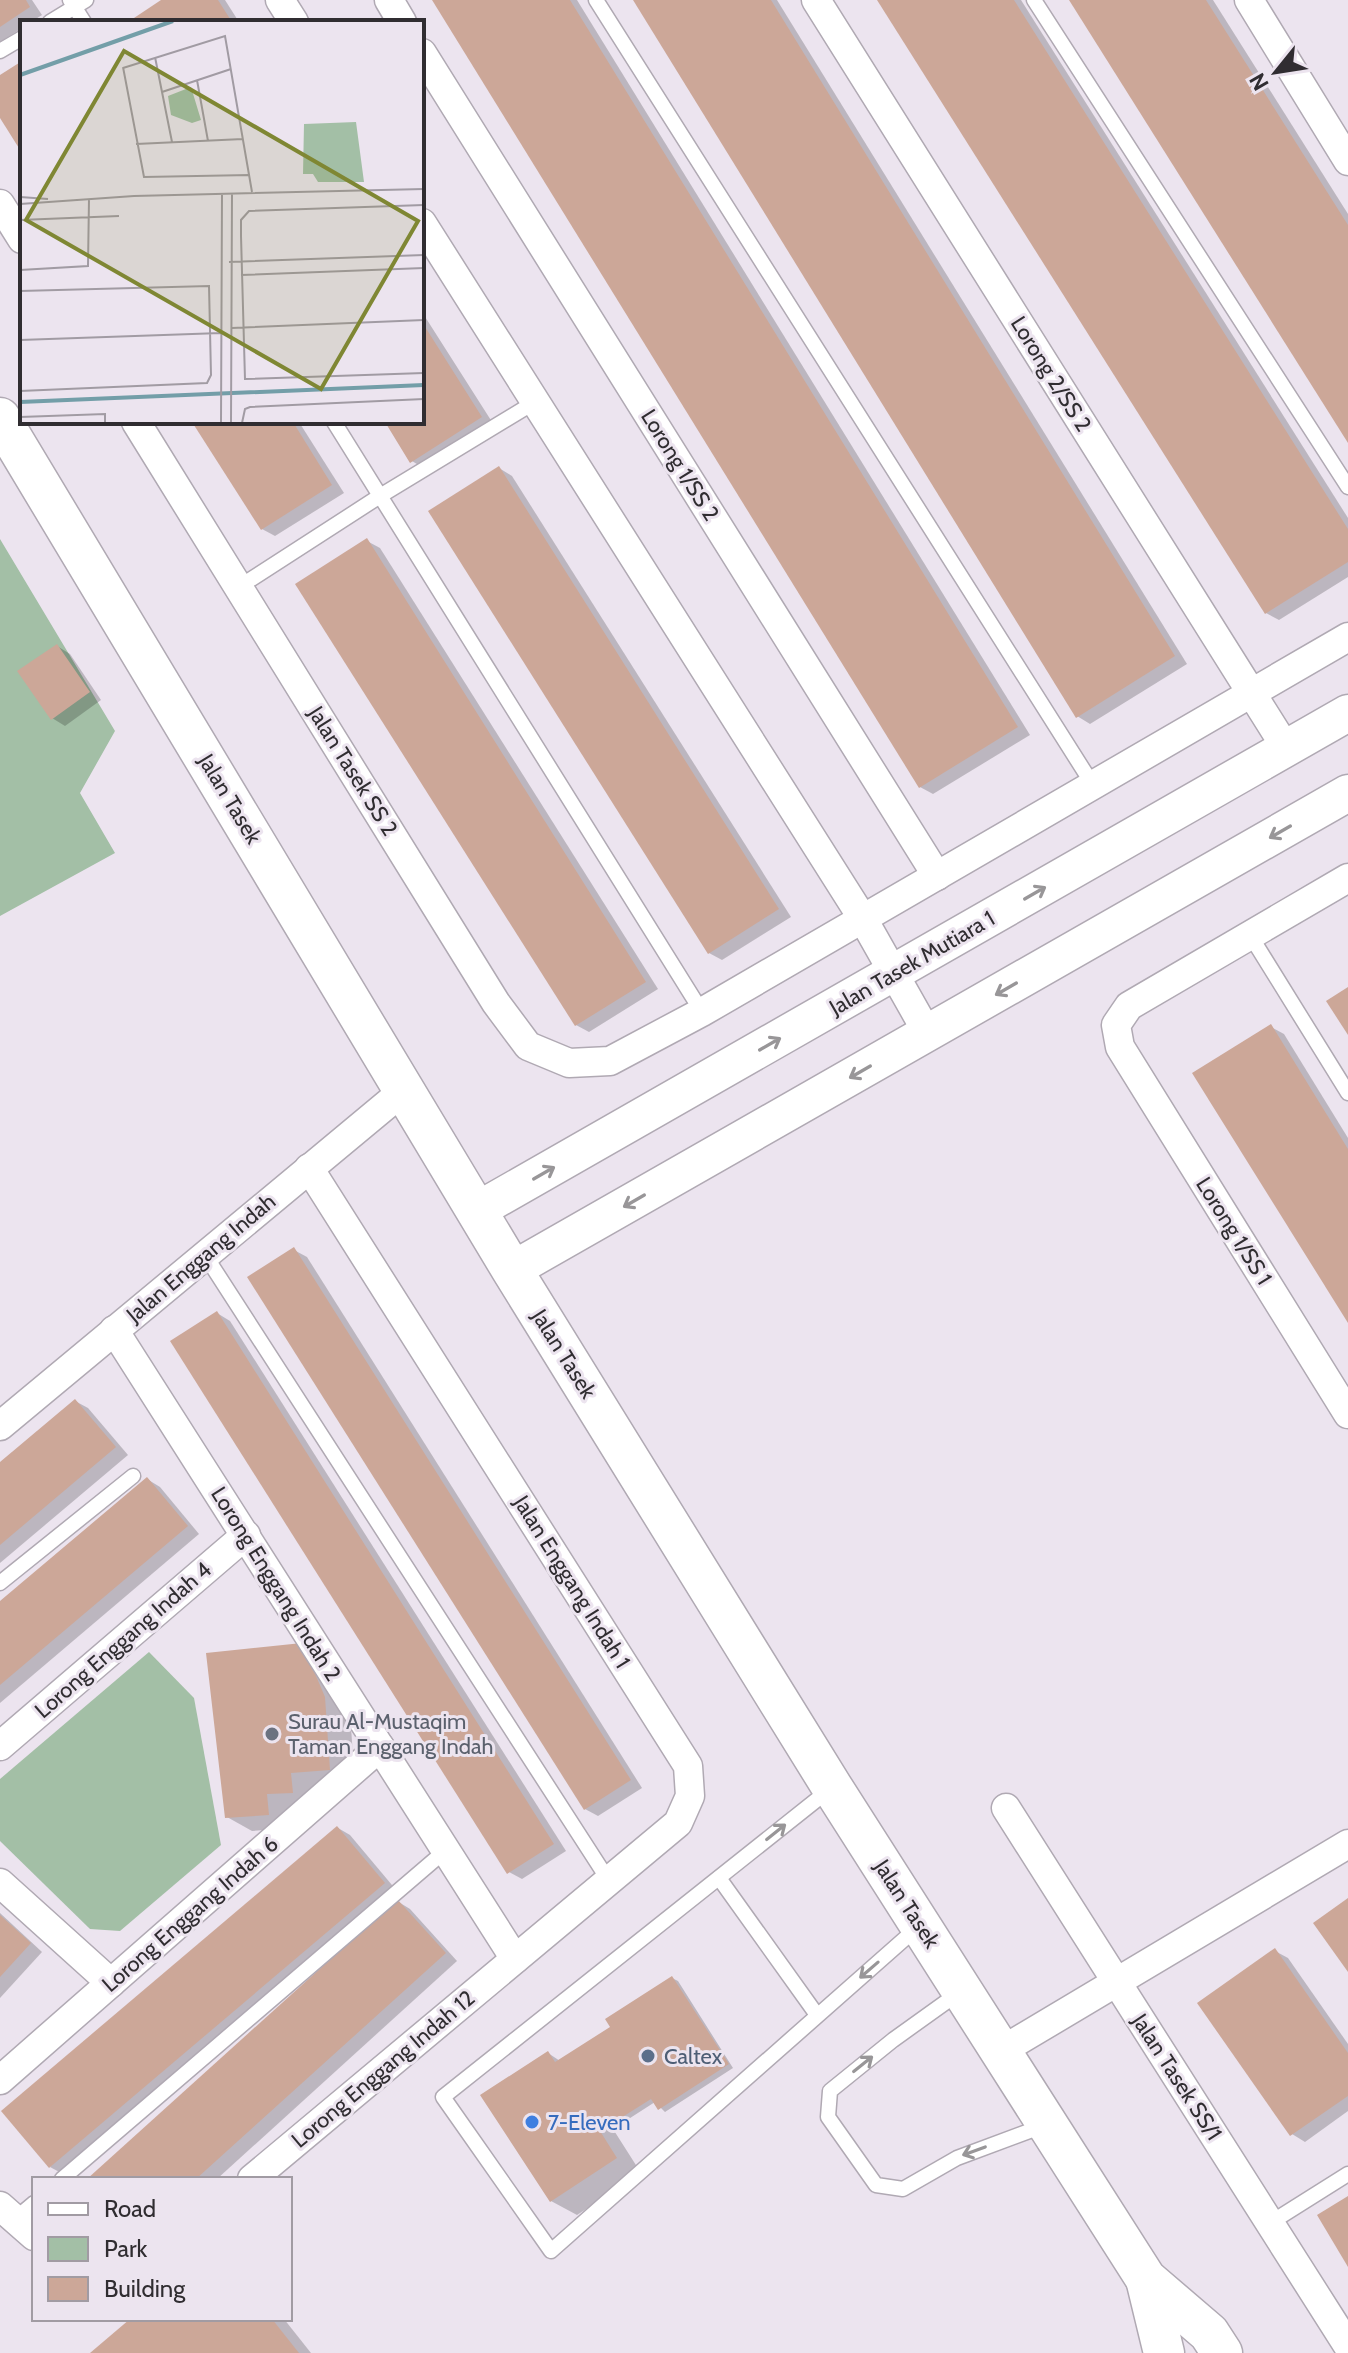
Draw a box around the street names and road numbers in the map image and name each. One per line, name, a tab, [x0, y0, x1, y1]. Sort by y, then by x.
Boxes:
street label: Lorong 2/SS 2	[1005, 311, 1097, 437]
street label: Lorong 1/SS 2	[635, 404, 725, 526]
street label: Jalan Tasek SS 2	[302, 701, 403, 841]
street label: Jalan Tasek	[192, 748, 267, 849]
street label: Jalan Tasek Mutiara 1	[824, 905, 999, 1022]
street label: Lorong 1/SS 1	[1190, 1172, 1278, 1290]
street label: Jalan Enggang Indah	[120, 1188, 281, 1329]
street label: Jalan Tasek	[525, 1304, 602, 1404]
street label: Lorong Enggang Indah 2	[205, 1482, 347, 1686]
street label: Jalan Enggang Indah 1	[507, 1490, 636, 1673]
street label: Lorong Enggang Indah 4	[29, 1556, 217, 1724]
street label: Lorong Enggang Indah 6	[96, 1830, 284, 1998]
street label: Jalan Tasek	[868, 1854, 946, 1953]
street label: Lorong Enggang Indah 12	[286, 1984, 480, 2154]
street label: Jalan Tasek SS/1	[1126, 2008, 1228, 2145]

